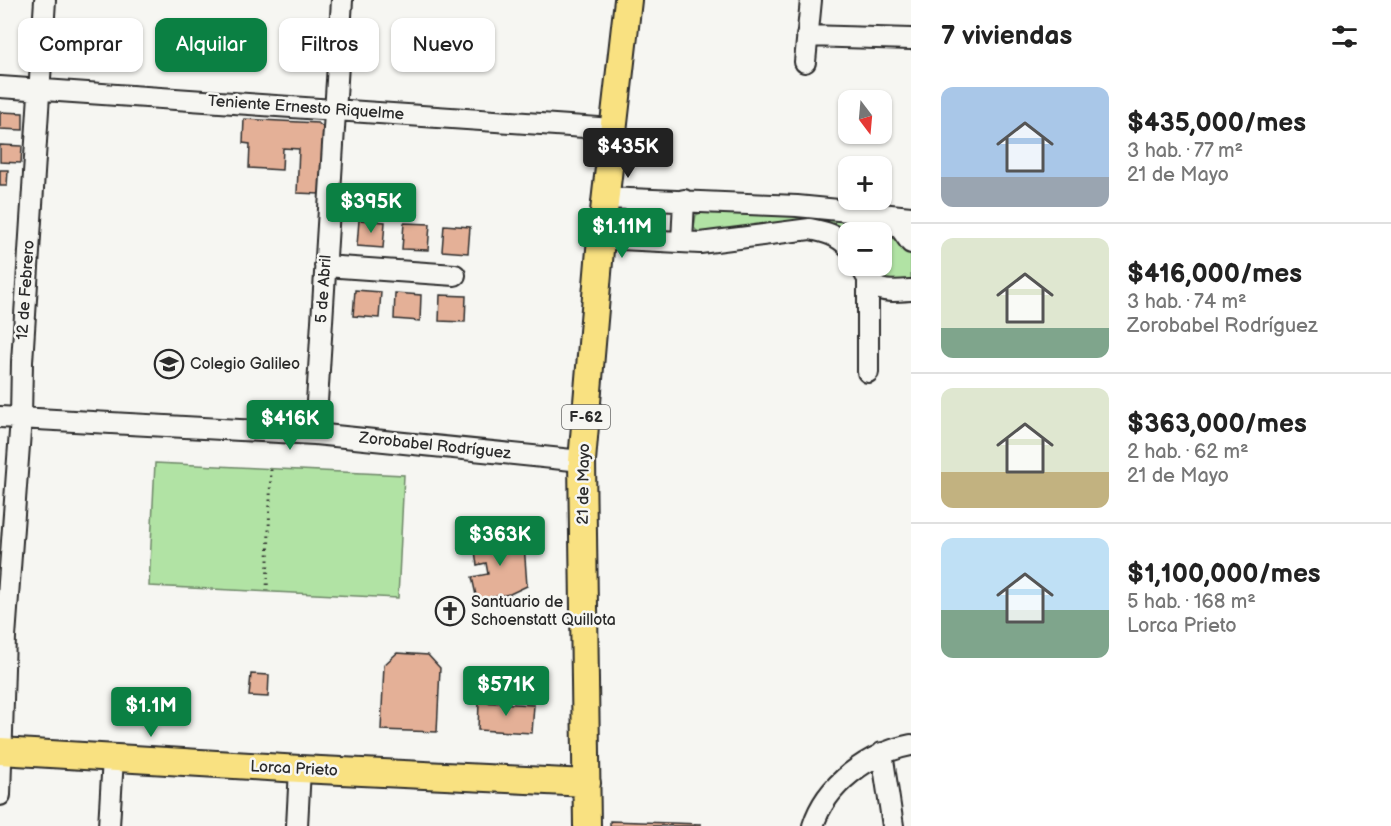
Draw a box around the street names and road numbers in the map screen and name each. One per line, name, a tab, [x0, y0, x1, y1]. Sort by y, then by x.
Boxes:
street label: Teniente Ernesto Riquelme	[207, 92, 405, 124]
street label: 12 de Febrero	[13, 239, 39, 341]
street label: 5 de Abril	[312, 254, 336, 324]
road number: F-62	[562, 405, 610, 429]
street label: Zorobabel Rodríguez	[357, 428, 512, 463]
street label: 21 de Mayo	[574, 443, 594, 525]
street label: Lorca Prieto	[250, 757, 338, 781]

